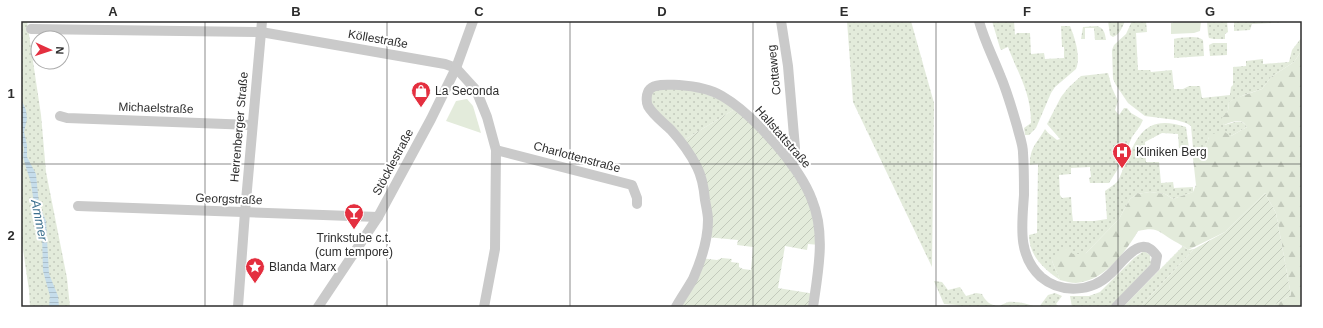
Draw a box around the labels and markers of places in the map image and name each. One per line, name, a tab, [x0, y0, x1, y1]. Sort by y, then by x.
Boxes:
shop icon: La Seconda	[410, 80, 432, 108]
place label: La Seconda	[435, 84, 499, 98]
hospital icon: Kliniken Berg	[1111, 141, 1133, 169]
place label: Kliniken Berg	[1136, 145, 1207, 159]
bar icon: Trinkstube c.t. (cum tempore)	[343, 202, 365, 230]
place label: Trinkstube c.t. (cum tempore)	[315, 231, 393, 259]
place icon: Blanda Marx	[244, 256, 266, 284]
place label: Blanda Marx	[269, 260, 336, 274]

